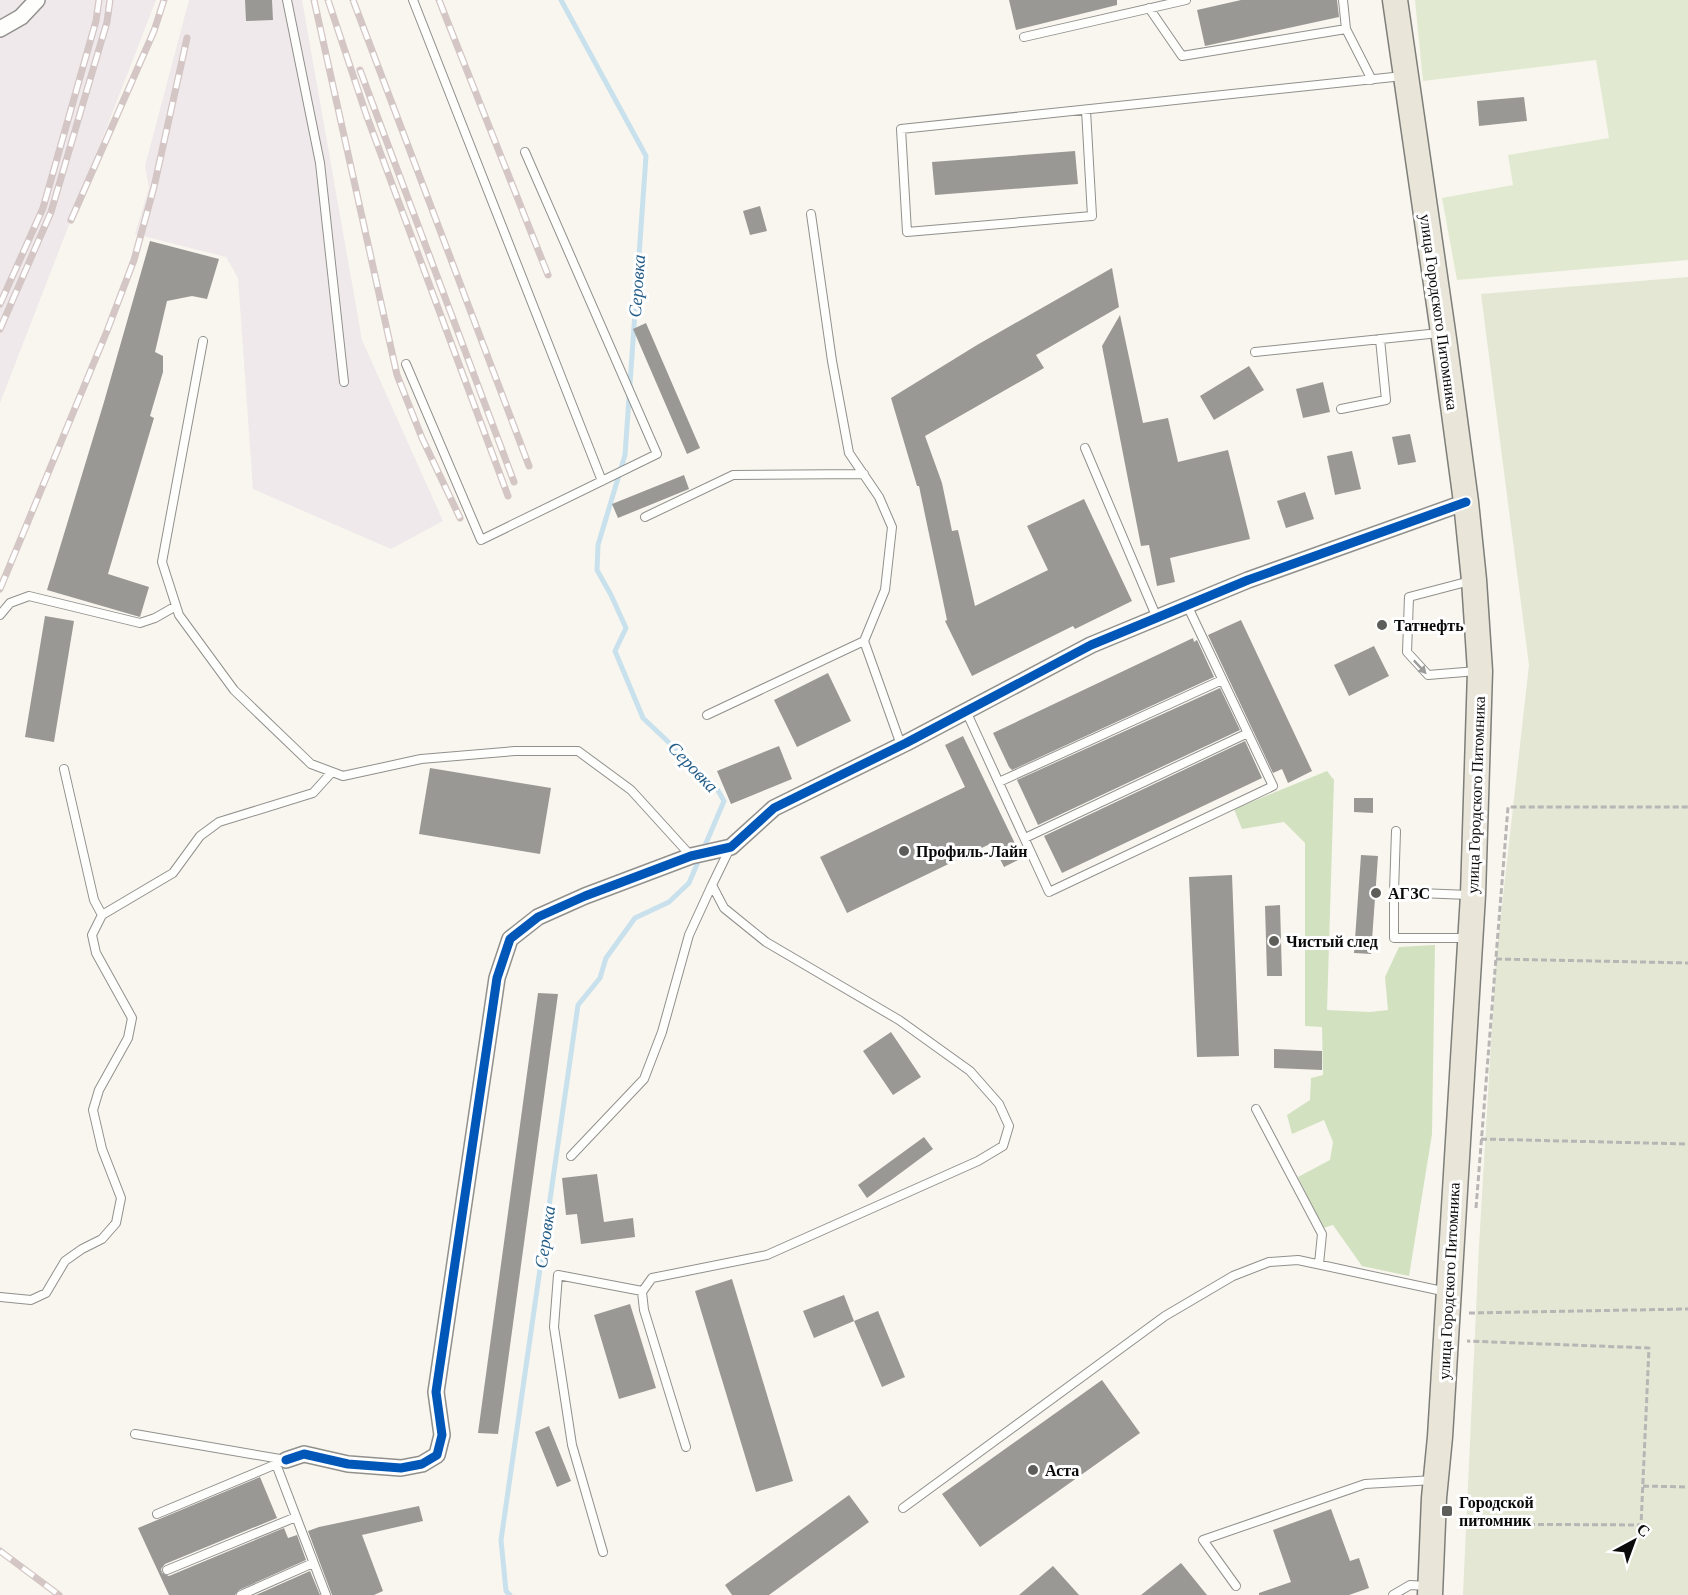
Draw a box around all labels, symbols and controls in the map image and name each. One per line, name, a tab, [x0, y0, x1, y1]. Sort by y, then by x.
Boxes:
street label: улица Городского Питомника	[1416, 213, 1461, 411]
water label: Серовка	[625, 254, 649, 318]
place label: Татнефть	[1394, 617, 1464, 635]
marker: Татнефть	[1375, 618, 1389, 632]
one-way arrow	[1413, 659, 1427, 673]
street label: улица Городского Питомника	[1464, 696, 1489, 894]
water label: Серовка	[664, 737, 722, 797]
place label: Профиль-Лайн	[916, 843, 1028, 861]
marker: Профиль-Лайн	[897, 844, 911, 858]
place label: АГЗС	[1388, 885, 1430, 902]
marker: АГЗС	[1369, 886, 1383, 900]
place label: Чистый след	[1286, 933, 1378, 950]
marker: Чистый след	[1267, 934, 1281, 948]
street label: улица Городского Питомника	[1435, 1182, 1464, 1380]
water label: Серовка	[531, 1204, 559, 1270]
place label: Аста	[1045, 1462, 1079, 1479]
marker: Аста	[1026, 1463, 1040, 1477]
place label: Городской питомник	[1459, 1494, 1534, 1529]
marker: Городской питомник	[1440, 1504, 1454, 1518]
north arrow	[1604, 1511, 1664, 1571]
text: С	[1634, 1520, 1653, 1540]

